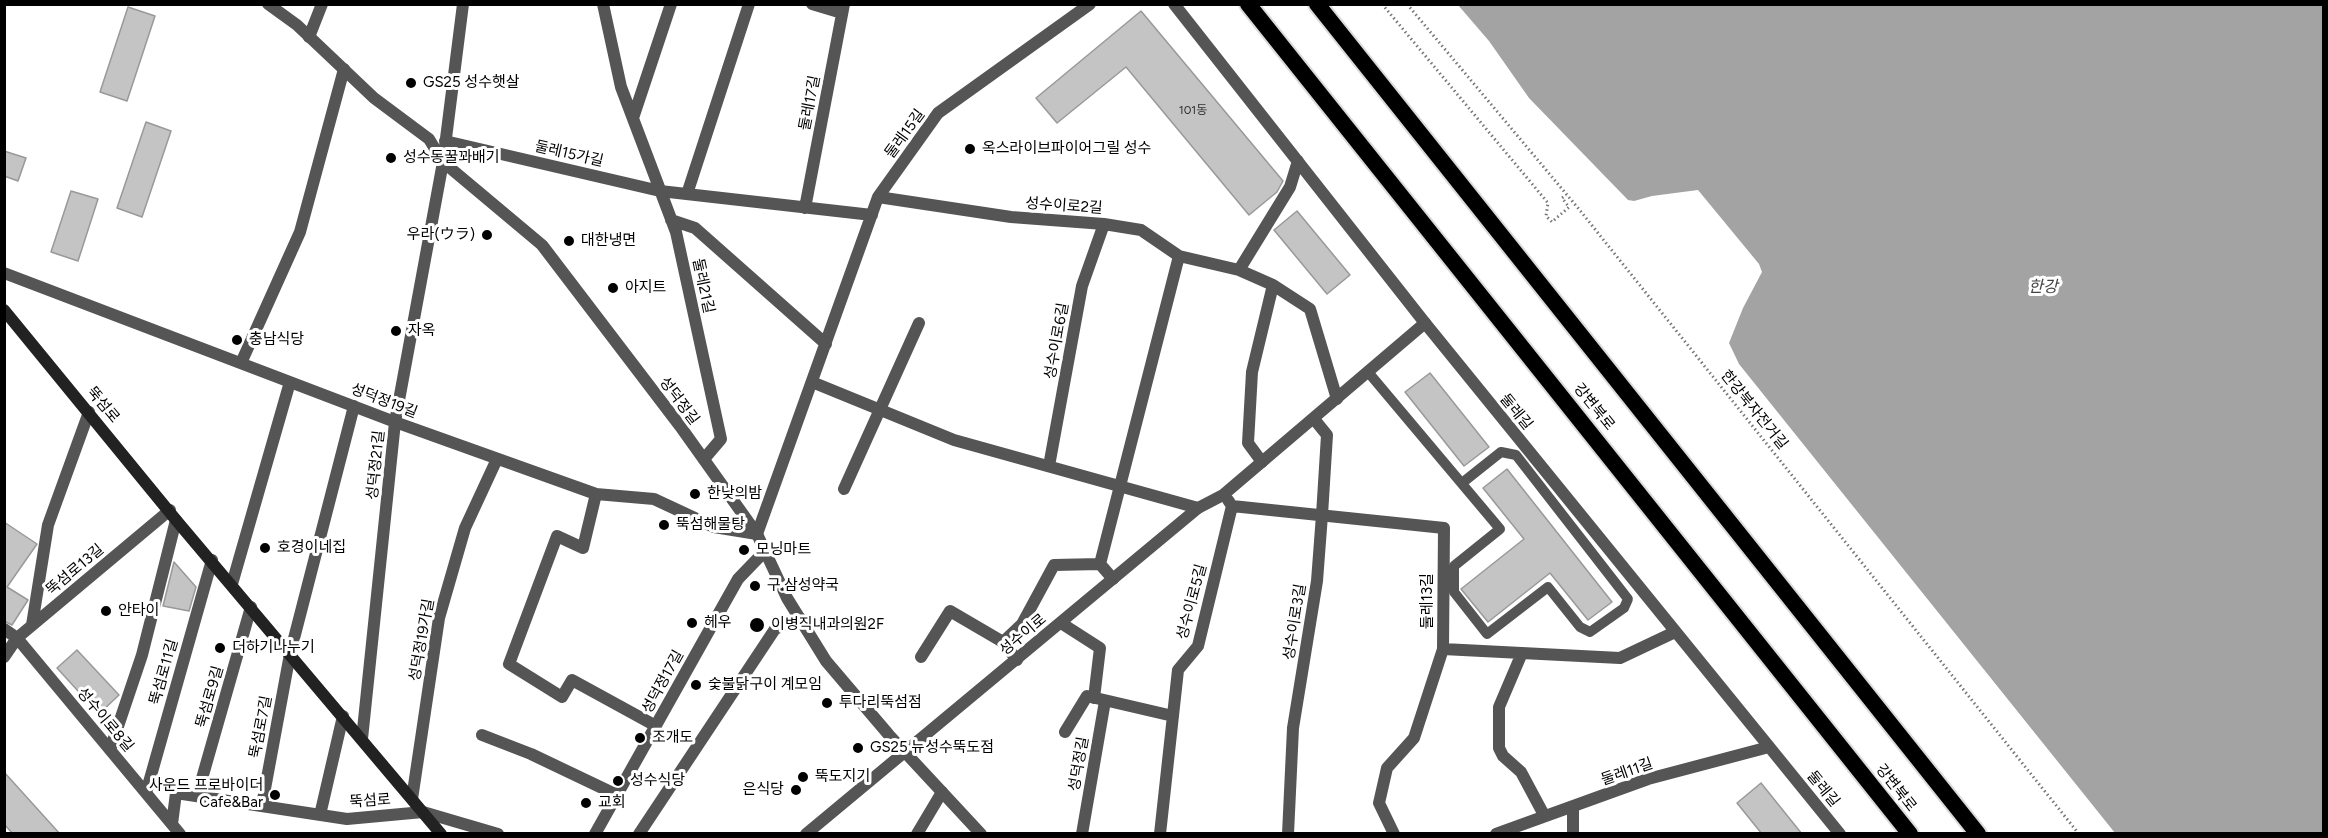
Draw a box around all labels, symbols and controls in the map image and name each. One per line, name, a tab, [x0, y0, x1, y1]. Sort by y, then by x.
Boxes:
place label: GS25 성수햇살	[423, 74, 520, 92]
street label: 둘레17길	[796, 74, 824, 132]
marker: GS25 성수햇살	[404, 76, 418, 90]
house number: 101동	[1179, 103, 1207, 117]
street label: 둘레15길	[881, 106, 929, 162]
street label: 둘레15가길	[533, 137, 605, 171]
place label: 옥스라이브파이어그릴 성수	[982, 140, 1151, 158]
marker: 옥스라이브파이어그릴 성수	[963, 142, 977, 156]
place label: 성수동꿀꽈배기	[403, 149, 500, 167]
marker: 성수동꿀꽈배기	[384, 151, 398, 165]
street label: 성수이로2길	[1025, 194, 1103, 218]
place label: 우라(ウラ)	[407, 226, 475, 244]
marker: 우라(ウラ)	[480, 228, 494, 242]
place label: 대한냉면	[581, 232, 636, 250]
marker: 대한냉면	[562, 234, 576, 248]
street label: 둘레21길	[688, 257, 718, 315]
water label: 한강	[2028, 277, 2058, 297]
place label: 아지트	[625, 279, 666, 297]
marker: 아지트	[606, 281, 620, 295]
street label: 성수이로6길	[1041, 301, 1073, 381]
place label: 자옥	[408, 322, 436, 340]
marker: 자옥	[389, 324, 403, 338]
place label: 충남식당	[249, 331, 304, 349]
marker: 충남식당	[230, 333, 244, 347]
street label: 한강북자전거길	[1717, 367, 1791, 453]
street label: 성덕정길	[655, 374, 703, 428]
street label: 성덕정19길	[348, 380, 420, 422]
street label: 강변북로	[1570, 380, 1618, 434]
street label: 뚝섬로	[83, 383, 123, 427]
street label: 둘레길	[1496, 390, 1536, 434]
street label: 성덕정21길	[363, 429, 389, 501]
place label: 한낮의밤	[707, 485, 762, 503]
marker: 한낮의밤	[688, 487, 702, 501]
place label: 뚝섬해물탕	[676, 516, 745, 534]
marker: 뚝섬해물탕	[657, 518, 671, 532]
place label: 호경이네집	[277, 539, 346, 557]
street label: 뚝섬로13길	[43, 541, 107, 599]
marker: 호경이네집	[258, 541, 272, 555]
place label: 모닝마트	[756, 541, 811, 559]
marker: 모닝마트	[737, 543, 751, 557]
street label: 성수이로5길	[1173, 562, 1211, 642]
street label: 둘레13길	[1419, 573, 1437, 629]
place label: 구.삼성약국	[767, 577, 839, 595]
marker: 구.삼성약국	[748, 579, 762, 593]
street label: 성수이로3길	[1280, 582, 1310, 662]
street label: 성덕정19가길	[406, 597, 438, 683]
place label: 안타이	[118, 602, 159, 620]
marker: 안타이	[99, 604, 113, 618]
street label: 성수이로	[996, 610, 1050, 660]
place label: 헤우	[704, 614, 732, 632]
marker: 헤우	[685, 616, 699, 630]
marker: 이병직내과의원2F	[748, 616, 766, 634]
place label: 이병직내과의원2F	[771, 616, 884, 634]
street label: 뚝섬로11길	[146, 637, 182, 707]
place label: 더하기나누기	[232, 639, 315, 657]
marker: 더하기나누기	[213, 641, 227, 655]
street label: 성덕정17길	[638, 647, 688, 717]
street label: 뚝섬로9길	[193, 664, 227, 730]
place label: 숯불닭구이 계모임	[708, 676, 822, 694]
marker: 숯불닭구이 계모임	[689, 678, 703, 692]
street label: 성수이로8길	[73, 684, 137, 756]
street label: 뚝섬로7길	[246, 694, 276, 760]
place label: 투다리뚝섬점	[839, 694, 922, 712]
marker: 투다리뚝섬점	[820, 696, 834, 710]
place label: 조개도	[652, 729, 693, 747]
marker: 조개도	[633, 731, 647, 745]
street label: 성덕정길	[1065, 735, 1093, 793]
place label: GS25 뉴성수뚝도점	[870, 739, 994, 757]
marker: GS25 뉴성수뚝도점	[851, 741, 865, 755]
street label: 둘레11길	[1599, 755, 1655, 789]
street label: 강변북로	[1872, 761, 1920, 815]
street label: 둘레길	[1803, 767, 1843, 811]
place label: 뚝도지기	[815, 768, 870, 786]
marker: 뚝도지기	[796, 770, 810, 784]
place label: 성수식당	[630, 772, 685, 790]
marker: 성수식당	[611, 774, 625, 788]
place label: 사운드 프로바이더 Cafe&Bar	[149, 777, 263, 812]
place label: 은식당	[743, 781, 784, 799]
marker: 은식당	[789, 783, 803, 797]
marker: 사운드 프로바이더 Cafe&Bar	[268, 788, 282, 802]
street label: 뚝섬로	[349, 791, 391, 811]
place label: 교회	[598, 794, 626, 812]
marker: 교회	[579, 796, 593, 810]

